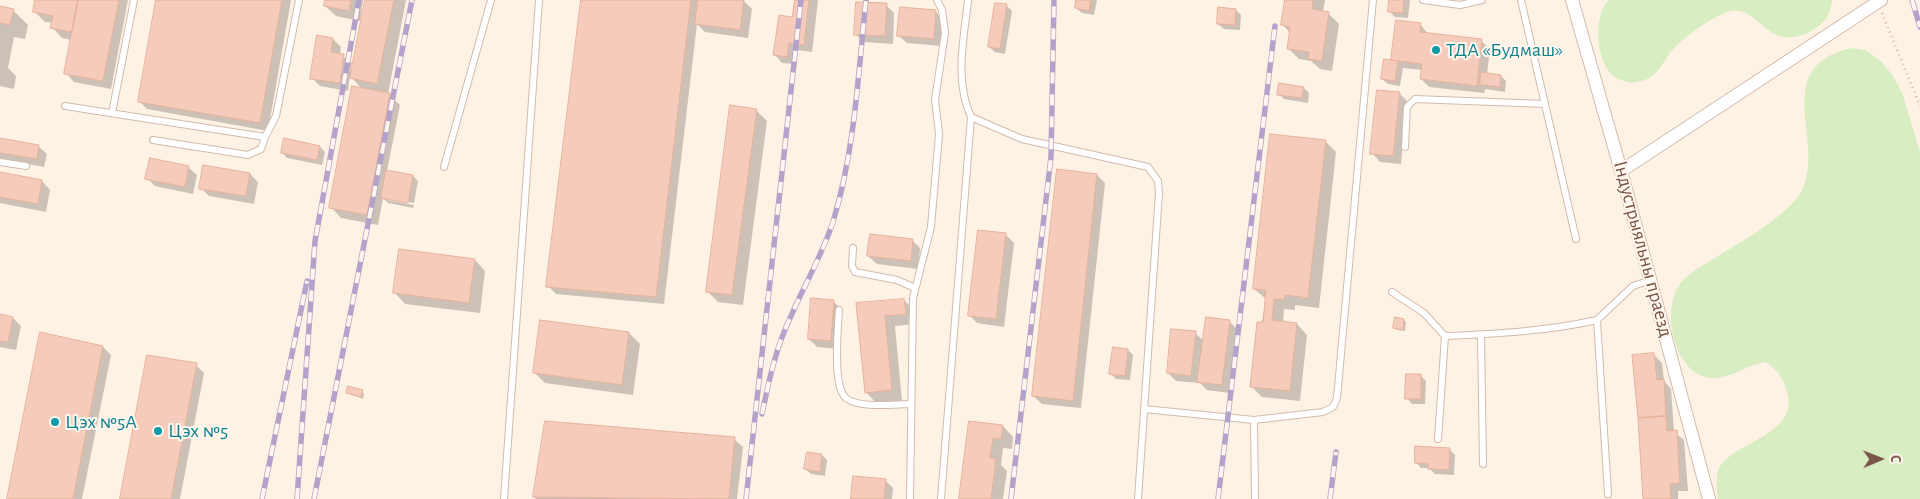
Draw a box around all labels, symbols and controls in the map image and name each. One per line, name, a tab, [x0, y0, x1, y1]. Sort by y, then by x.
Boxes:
place label: ТДА «Будмаш»	[1446, 38, 1563, 62]
marker: ТДА «Будмаш»	[1430, 44, 1442, 56]
street label: Індустрыяльны праезд	[1608, 158, 1678, 340]
place label: Цэх №5А	[65, 410, 137, 434]
marker: Цэх №5А	[49, 416, 61, 428]
place label: Цэх №5	[168, 419, 228, 443]
marker: Цэх №5	[152, 425, 164, 437]
north arrow	[1855, 434, 1905, 484]
text: С	[1888, 455, 1902, 463]

